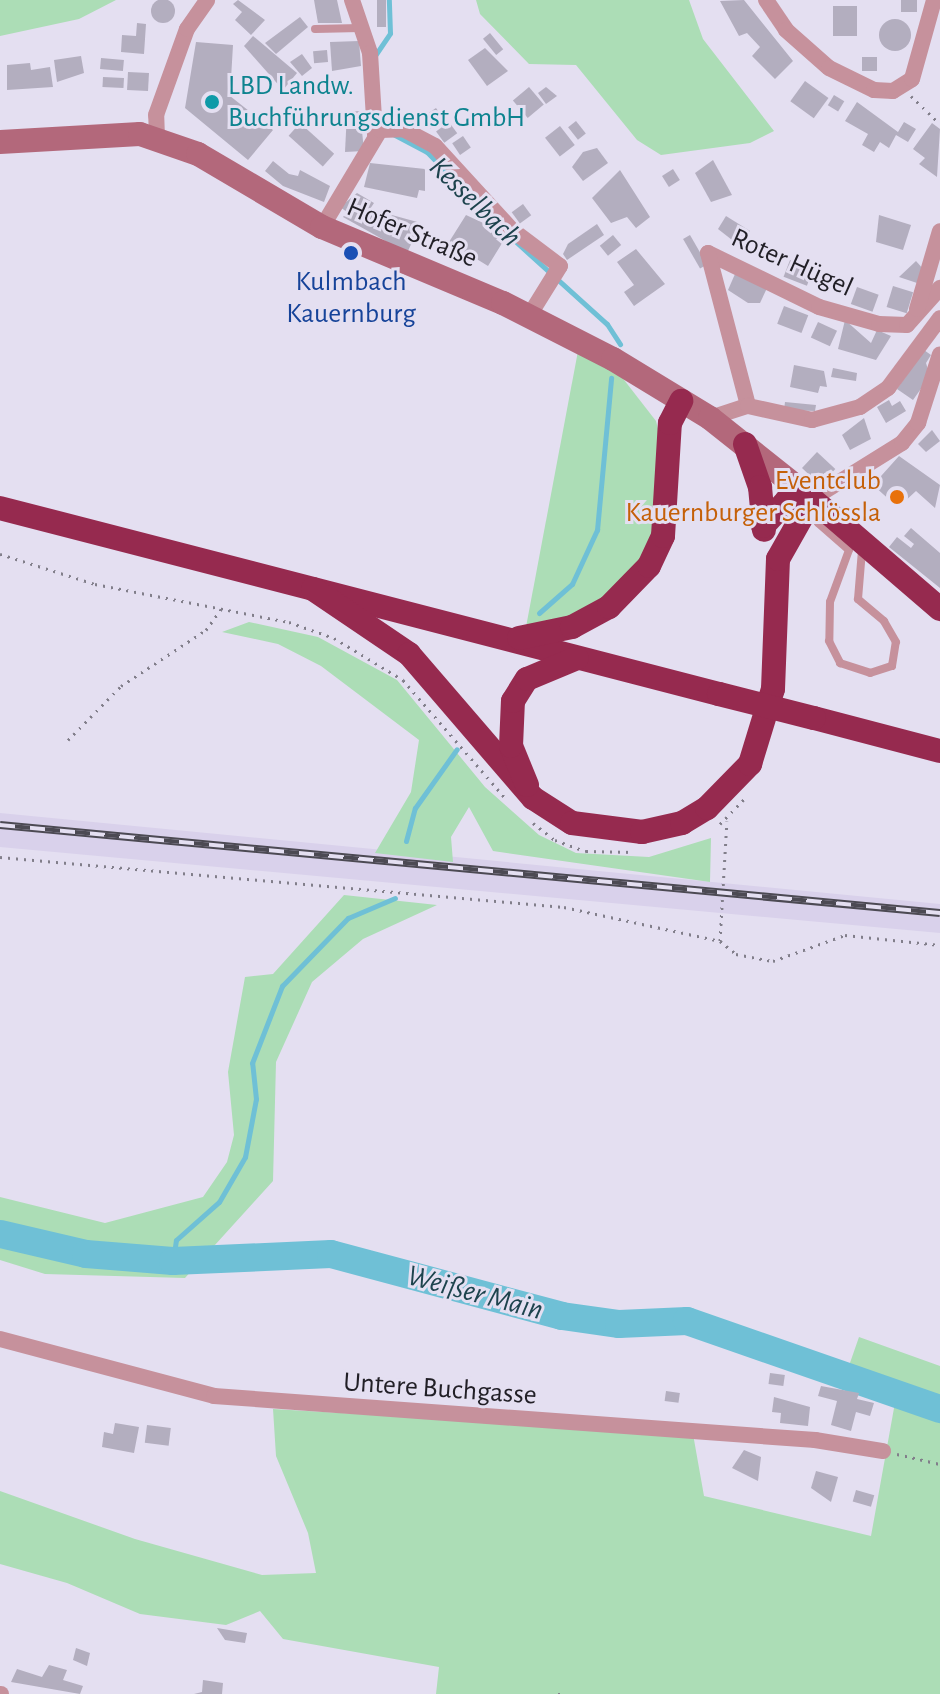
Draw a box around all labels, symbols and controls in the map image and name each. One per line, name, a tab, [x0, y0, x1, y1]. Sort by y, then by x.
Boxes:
place label: LBD Landw. Buchführungsdienst GmbH	[228, 69, 525, 135]
marker: LBD Landw. Buchführungsdienst GmbH	[203, 93, 221, 111]
water label: Kesselbach	[421, 149, 529, 255]
street label: Hofer Straße	[342, 190, 482, 276]
street label: Roter Hügel	[726, 221, 858, 305]
marker: Kulmbach Kauernburg	[342, 244, 360, 262]
place label: Kulmbach Kauernburg	[286, 265, 416, 331]
place label: Eventclub Kauernburger Schlössla	[626, 464, 881, 530]
marker: Eventclub Kauernburger Schlössla	[888, 488, 906, 506]
water label: Weißer Main	[403, 1258, 547, 1328]
street label: Untere Buchgasse	[342, 1365, 538, 1413]

